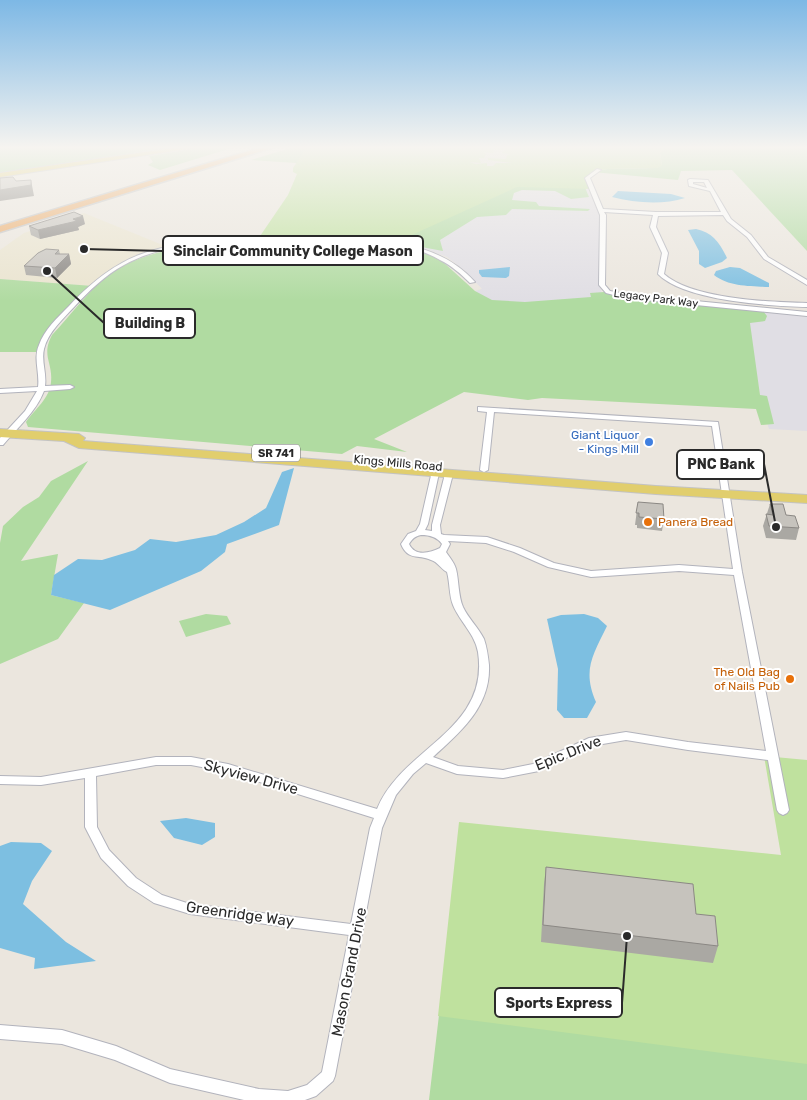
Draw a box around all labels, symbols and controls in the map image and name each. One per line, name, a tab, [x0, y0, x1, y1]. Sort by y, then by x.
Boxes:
callout: Sinclair Community College Mason	[163, 236, 423, 265]
text: Sinclair Community College Mason	[173, 243, 413, 260]
street label: Legacy Park Way	[613, 287, 699, 310]
callout: Building B	[104, 309, 195, 338]
text: Building B	[115, 315, 185, 332]
place label: Giant Liquor - Kings Mill	[571, 428, 639, 456]
marker: Giant Liquor - Kings Mill	[643, 436, 655, 448]
road number: SR 741	[252, 444, 300, 462]
callout: PNC Bank	[677, 450, 764, 479]
street label: Kings Mills Road	[353, 452, 443, 474]
text: PNC Bank	[687, 456, 756, 473]
place label: Panera Bread	[658, 515, 733, 529]
marker: Panera Bread	[642, 516, 654, 528]
place label: The Old Bag of Nails Pub	[713, 665, 780, 693]
marker: The Old Bag of Nails Pub	[784, 673, 796, 685]
street label: Epic Drive	[532, 732, 604, 774]
street label: Skyview Drive	[202, 756, 300, 798]
street label: Greenridge Way	[185, 898, 295, 930]
street label: Mason Grand Drive	[328, 906, 370, 1038]
callout: Sports Express	[495, 988, 622, 1017]
text: Sports Express	[506, 995, 612, 1012]

